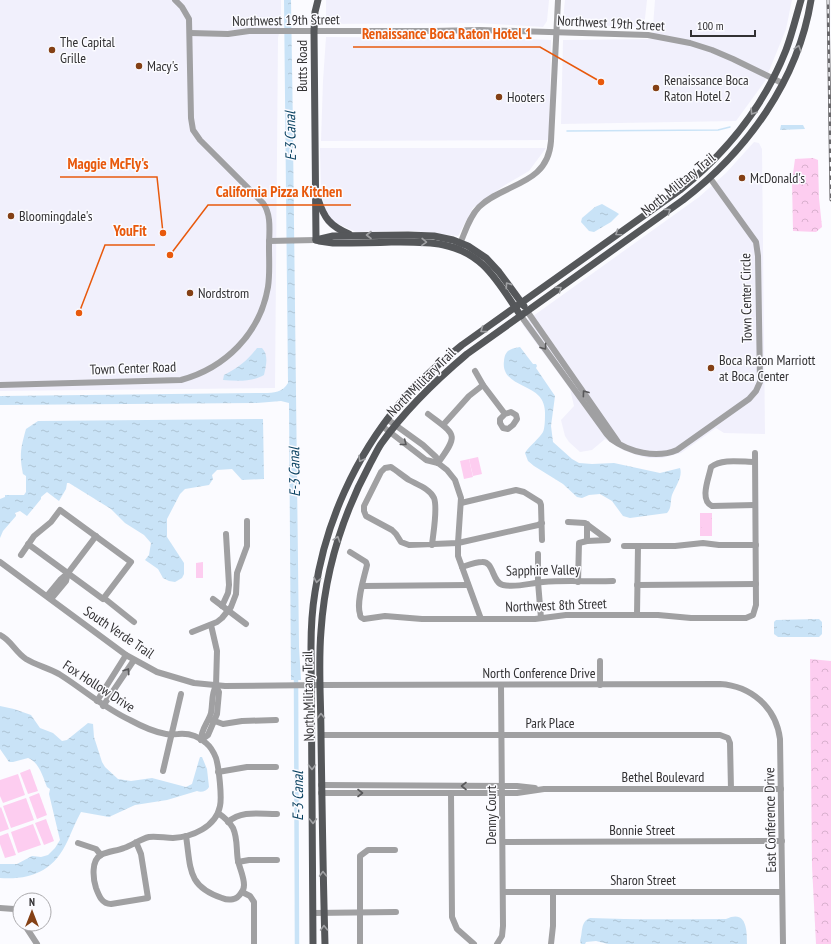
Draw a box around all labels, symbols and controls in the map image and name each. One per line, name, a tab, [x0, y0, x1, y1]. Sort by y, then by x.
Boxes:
street label: Northwest 19th Street	[232, 10, 340, 30]
street label: Northwest 19th Street	[557, 11, 665, 35]
scale bar	[691, 12, 755, 38]
text: 100 m	[697, 18, 724, 33]
callout: Renaissance Boca Raton Hotel 1	[353, 20, 540, 47]
text: Renaissance Boca Raton Hotel 1	[362, 24, 532, 43]
place label: The Capital Grille	[60, 33, 116, 67]
street label: Butts Road	[293, 40, 311, 92]
one-way arrow	[793, 44, 802, 51]
marker: The Capital Grille	[47, 45, 57, 55]
place label: Macy's	[147, 57, 178, 75]
marker: Macy's	[134, 61, 144, 71]
place label: Renaissance Boca Raton Hotel 2	[664, 71, 749, 105]
marker: Renaissance Boca Raton Hotel 2	[651, 83, 661, 93]
place label: Hooters	[507, 88, 545, 106]
marker: Hooters	[494, 92, 504, 102]
one-way arrow	[750, 108, 758, 115]
water label: E-3 Canal	[280, 110, 300, 161]
street label: North Military Trail	[637, 148, 719, 219]
callout: Maggie McFly's	[60, 150, 157, 177]
text: Maggie McFly's	[67, 154, 149, 173]
place label: McDonald's	[750, 169, 805, 187]
marker: McDonald's	[737, 173, 747, 183]
callout: California Pizza Kitchen	[208, 178, 351, 205]
text: California Pizza Kitchen	[216, 182, 342, 201]
place label: Bloomingdale's	[19, 207, 93, 225]
one-way arrow	[664, 208, 671, 216]
marker: Bloomingdale's	[6, 211, 16, 221]
callout: YouFit	[105, 218, 155, 245]
text: YouFit	[112, 221, 147, 240]
one-way arrow	[615, 228, 622, 236]
one-way arrow	[366, 231, 372, 239]
one-way arrow	[421, 238, 427, 247]
street label: Town Center Circle	[736, 253, 756, 343]
one-way arrow	[506, 283, 513, 290]
place label: Nordstrom	[198, 284, 249, 302]
one-way arrow	[555, 286, 562, 294]
marker: Nordstrom	[185, 288, 195, 298]
one-way arrow	[481, 325, 488, 332]
street label: North Military Trail	[383, 343, 460, 420]
one-way arrow	[539, 343, 546, 350]
place label: Boca Raton Marriott at Boca Center	[719, 351, 816, 385]
street label: Town Center Road	[90, 357, 176, 379]
marker: Boca Raton Marriott at Boca Center	[706, 363, 716, 373]
one-way arrow	[583, 391, 590, 398]
one-way arrow	[400, 438, 407, 445]
water label: E-3 Canal	[284, 446, 304, 497]
one-way arrow	[359, 455, 366, 462]
one-way arrow	[332, 536, 341, 543]
street label: Sapphire Valley	[506, 560, 581, 580]
one-way arrow	[313, 577, 322, 583]
street label: Northwest 8th Street	[505, 594, 607, 616]
street label: South Verde Trail	[80, 602, 158, 663]
street label: North Military Trail	[298, 650, 318, 741]
street label: Fox Hollow Drive	[60, 656, 139, 716]
street label: North Conference Drive	[483, 664, 596, 682]
one-way arrow	[122, 668, 129, 675]
one-way arrow	[317, 713, 325, 719]
street label: Park Place	[525, 714, 575, 732]
one-way arrow	[308, 764, 316, 770]
street label: East Conference Drive	[760, 767, 780, 873]
street label: Bethel Boulevard	[622, 768, 704, 786]
water label: E-3 Canal	[288, 770, 307, 821]
one-way arrow	[461, 782, 467, 790]
street label: Denny Court	[482, 785, 500, 845]
one-way arrow	[357, 789, 363, 797]
one-way arrow	[308, 818, 317, 824]
street label: Bonnie Street	[609, 821, 675, 839]
one-way arrow	[319, 871, 327, 877]
street label: Sharon Street	[610, 871, 676, 889]
north arrow	[12, 892, 52, 932]
text: N	[29, 895, 35, 909]
one-way arrow	[320, 925, 328, 931]

